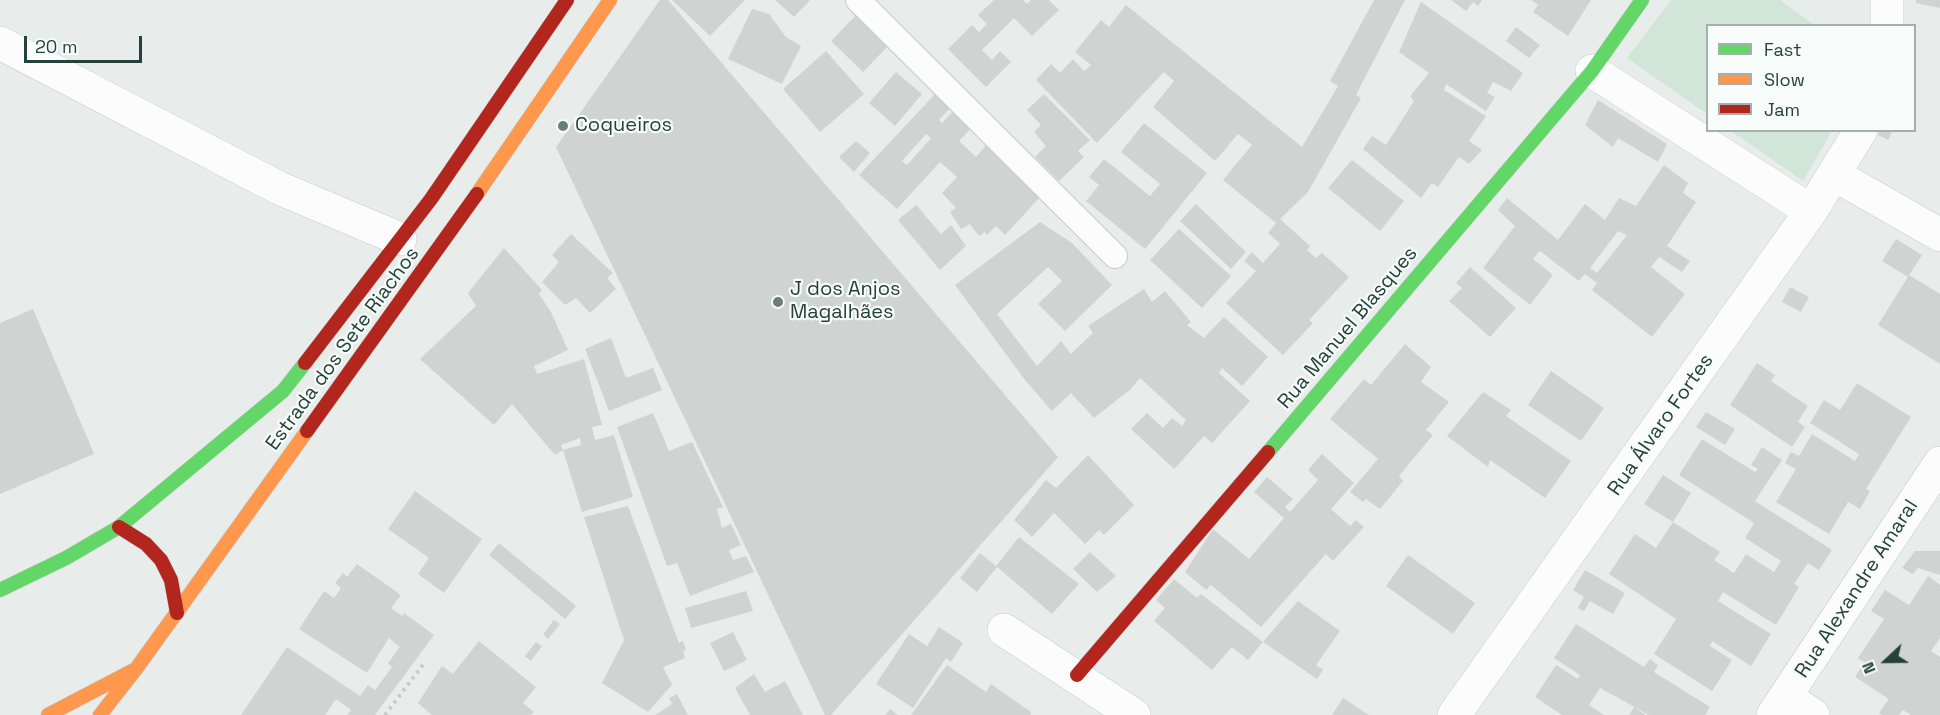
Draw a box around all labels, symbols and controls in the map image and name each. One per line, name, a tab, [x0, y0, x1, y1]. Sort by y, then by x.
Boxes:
scale bar	[27, 24, 146, 62]
legend	[1706, 24, 1916, 132]
text: 20 m	[35, 35, 78, 58]
text: Fast	[1764, 38, 1801, 61]
text: Slow	[1764, 68, 1805, 91]
text: Jam	[1764, 98, 1800, 121]
place label: Coqueiros	[575, 114, 672, 138]
marker: Coqueiros	[556, 119, 570, 133]
street label: Rua Manuel Blasques	[1273, 242, 1423, 414]
street label: Estrada dos Sete Riachos	[261, 243, 425, 455]
place label: J dos Anjos Magalhães	[790, 278, 901, 325]
marker: J dos Anjos Magalhães	[771, 295, 785, 309]
street label: Rua Álvaro Fortes	[1603, 350, 1719, 500]
street label: Rua Alexandre Amaral	[1790, 495, 1924, 683]
north arrow	[1856, 631, 1916, 691]
text: N	[1857, 659, 1881, 677]

